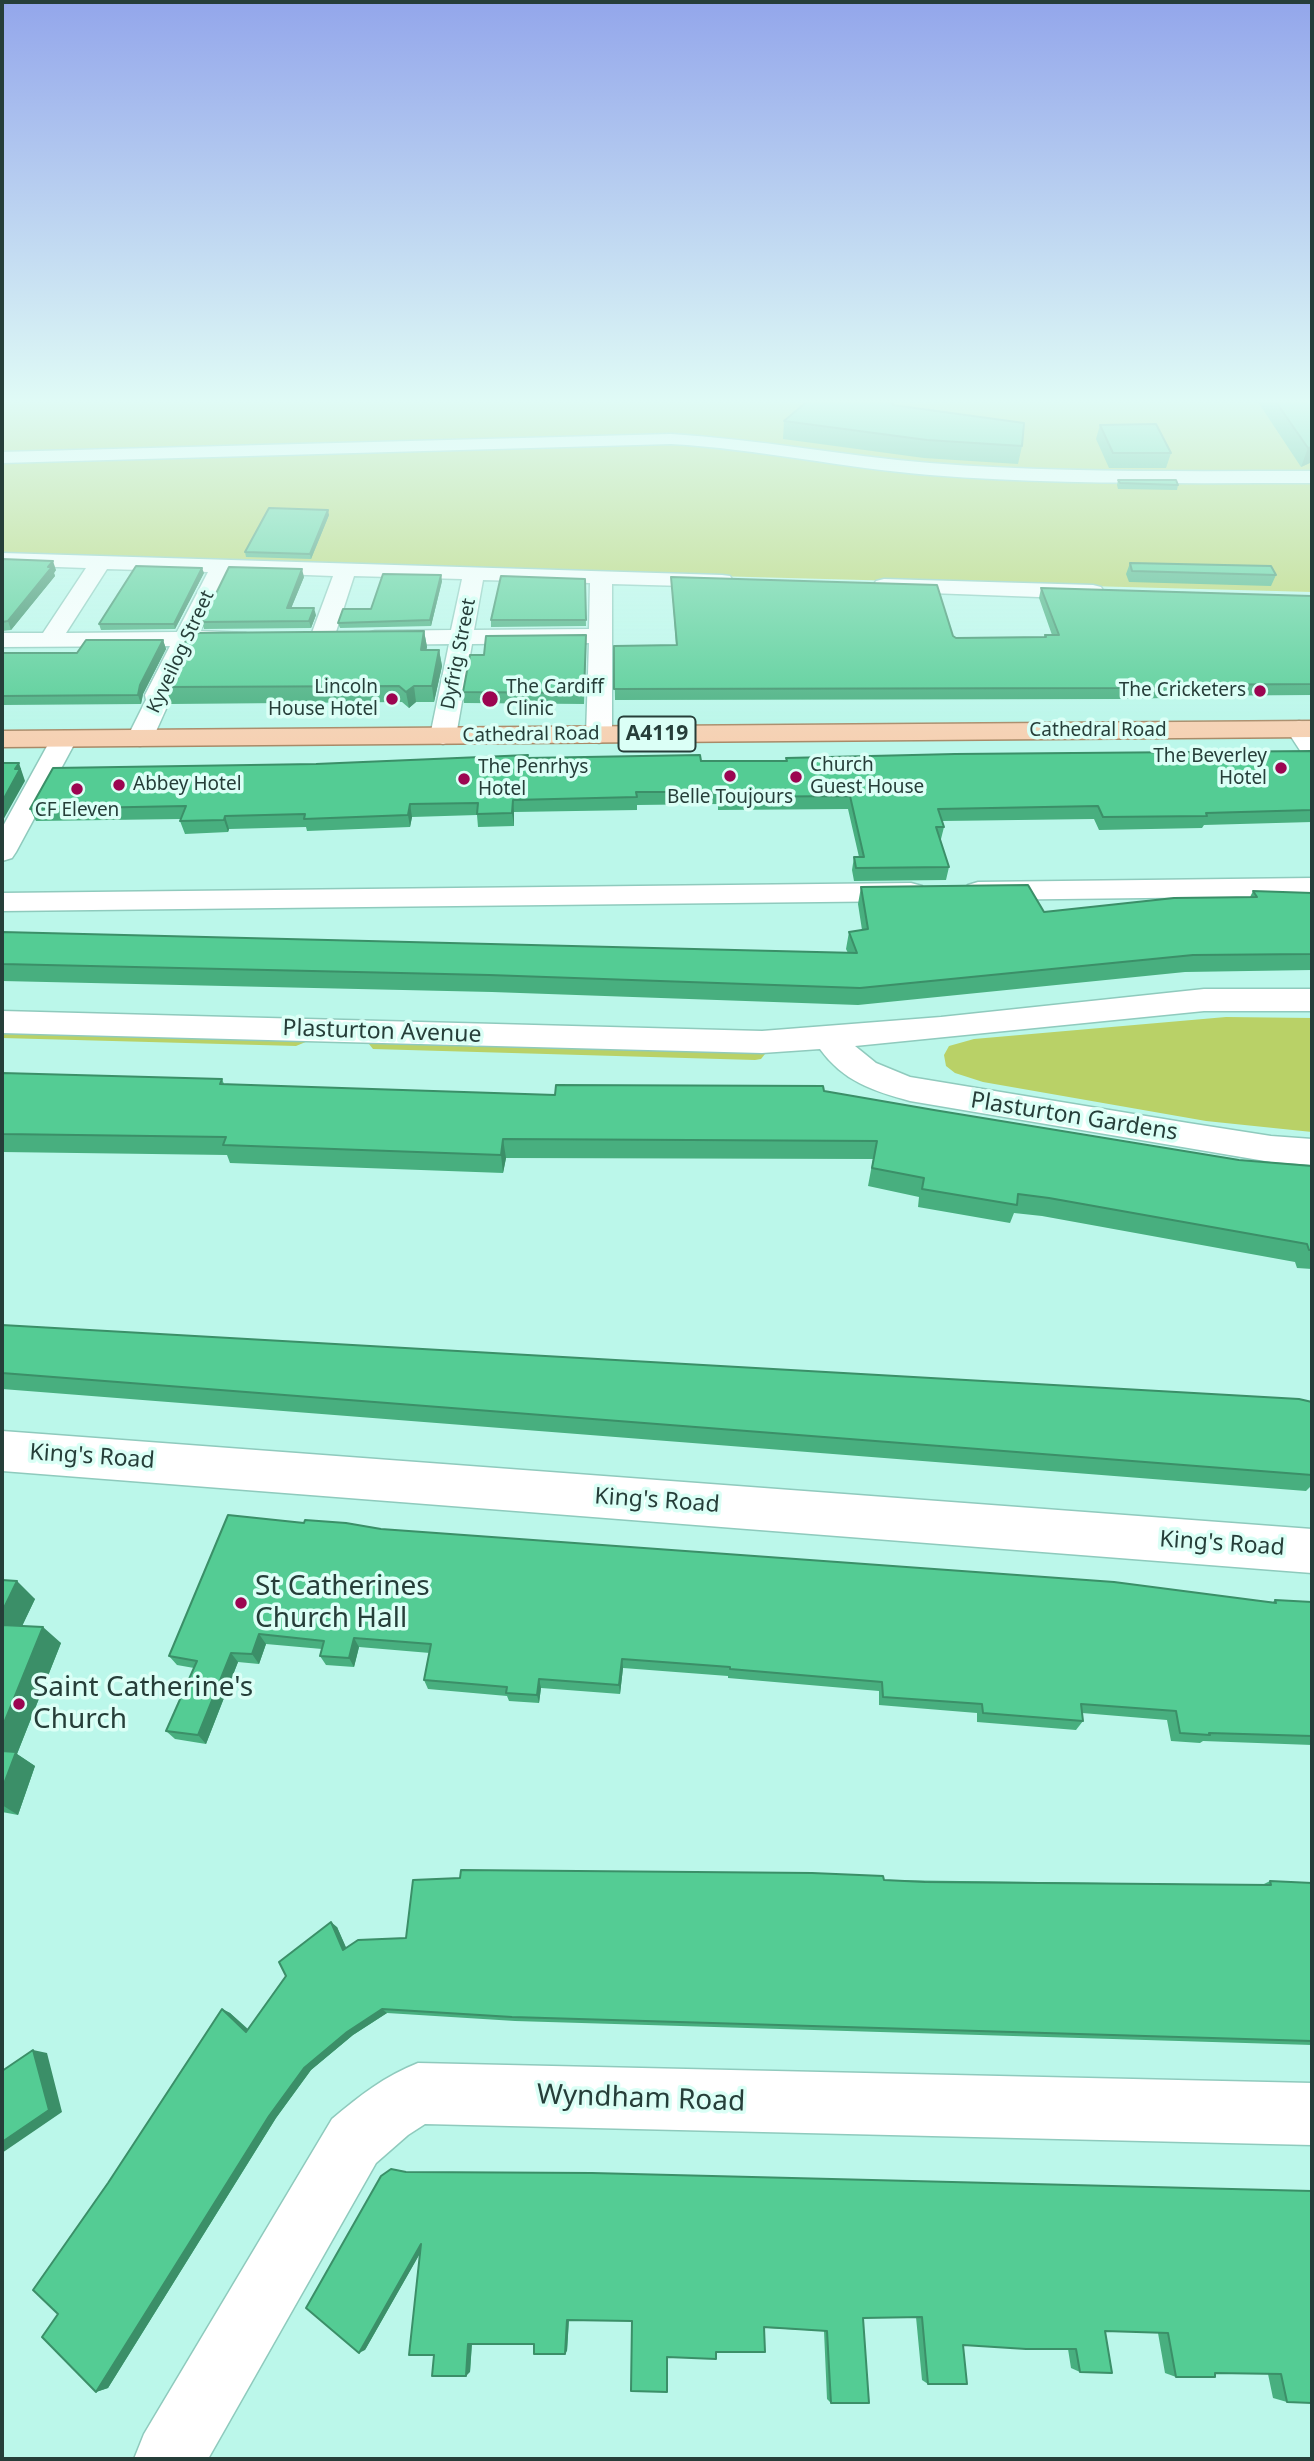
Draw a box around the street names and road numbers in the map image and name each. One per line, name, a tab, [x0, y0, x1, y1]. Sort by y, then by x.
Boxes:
street label: Kyveilog Street	[143, 587, 219, 717]
street label: Dyfrig Street	[437, 597, 481, 711]
road number: A4119	[618, 716, 696, 752]
street label: Cathedral Road	[1029, 720, 1167, 742]
street label: Cathedral Road	[462, 722, 600, 748]
street label: Plasturton Avenue	[282, 1015, 482, 1049]
street label: Plasturton Gardens	[969, 1087, 1179, 1147]
street label: King's Road	[29, 1439, 155, 1475]
street label: King's Road	[594, 1483, 720, 1519]
street label: King's Road	[1159, 1526, 1285, 1562]
street label: Wyndham Road	[536, 2079, 746, 2119]

